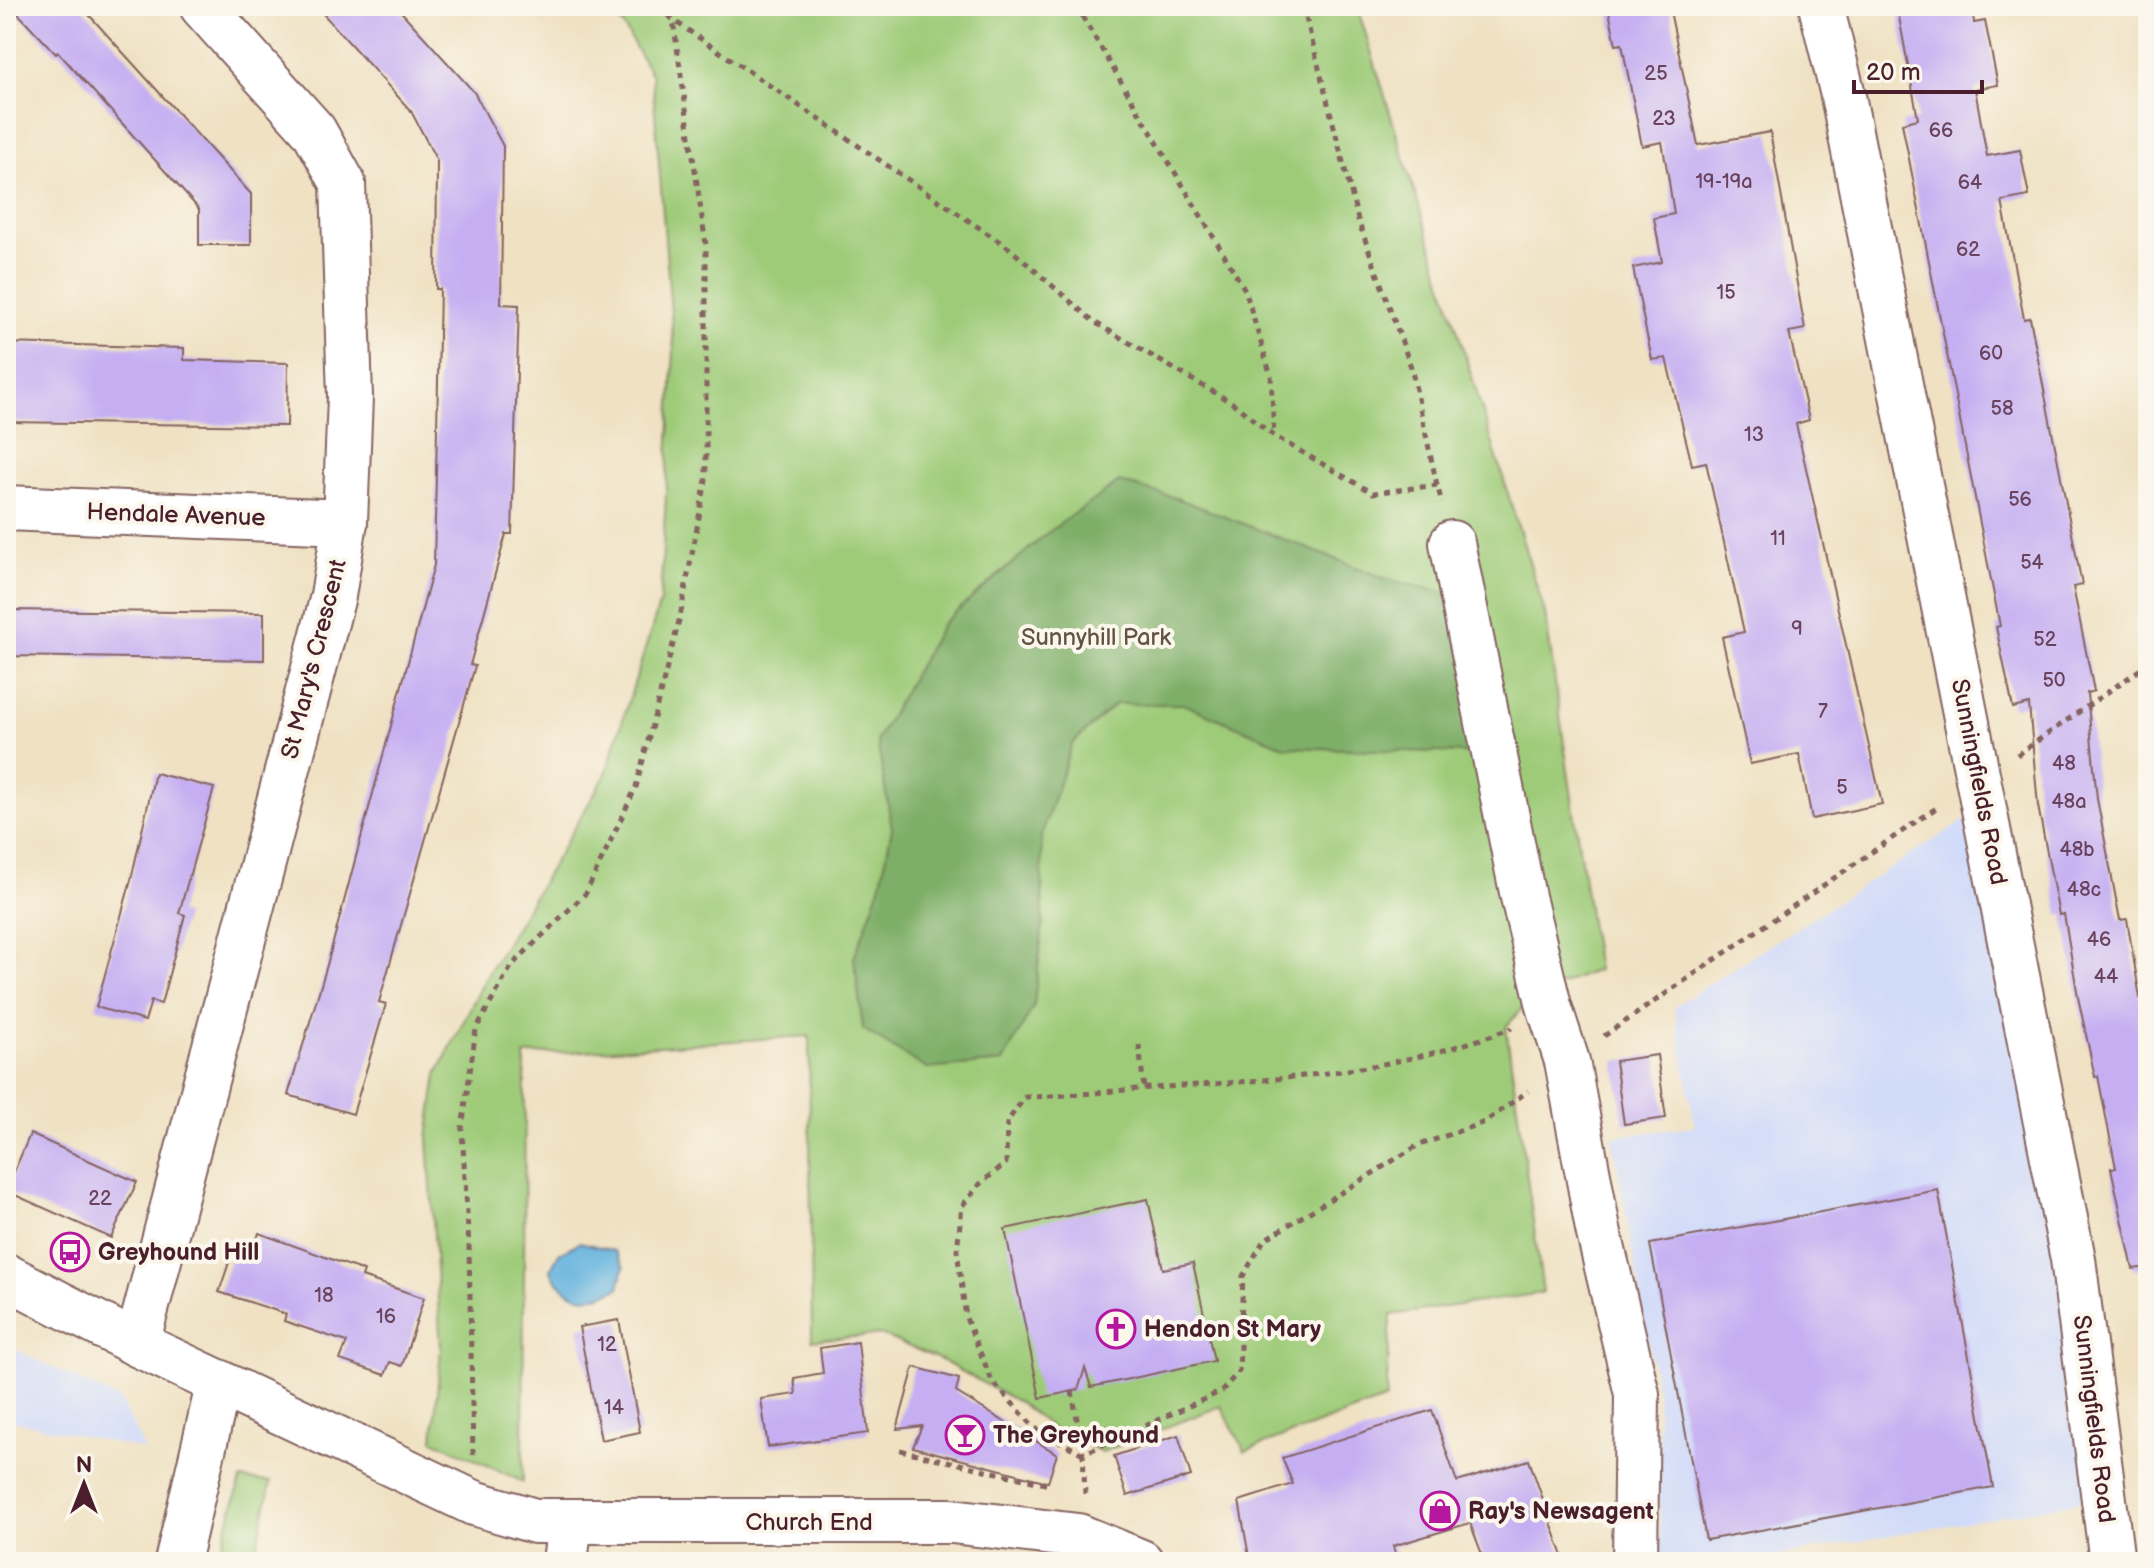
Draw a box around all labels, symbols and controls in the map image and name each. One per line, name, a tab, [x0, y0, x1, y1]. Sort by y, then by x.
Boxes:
scale bar	[1854, 44, 1982, 94]
text: 20 m	[1866, 58, 1921, 87]
house number: 25	[1644, 62, 1668, 86]
house number: 23	[1652, 107, 1676, 131]
house number: 66	[1929, 119, 1953, 143]
house number: 19-19a	[1695, 170, 1753, 194]
house number: 64	[1958, 171, 1982, 195]
house number: 62	[1956, 238, 1980, 262]
house number: 15	[1716, 281, 1736, 305]
house number: 60	[1979, 342, 2003, 366]
house number: 58	[1990, 397, 2014, 421]
house number: 13	[1744, 423, 1764, 447]
house number: 56	[2008, 488, 2032, 512]
street label: Hendale Avenue	[86, 497, 266, 533]
house number: 11	[1770, 527, 1786, 551]
house number: 54	[2020, 551, 2044, 575]
street label: St Mary's Crescent	[275, 556, 353, 762]
house number: 9	[1791, 617, 1803, 641]
park label: Sunnyhill Park	[1021, 623, 1171, 652]
house number: 52	[2033, 628, 2057, 652]
house number: 50	[2042, 669, 2066, 693]
street label: Sunningfields Road	[1945, 677, 2013, 887]
house number: 7	[1818, 700, 1828, 724]
house number: 48	[2052, 752, 2076, 776]
house number: 5	[1836, 776, 1848, 800]
house number: 48a	[2051, 790, 2087, 814]
house number: 48b	[2059, 838, 2095, 862]
house number: 48c	[2067, 878, 2101, 902]
house number: 46	[2087, 928, 2111, 952]
house number: 44	[2094, 965, 2118, 989]
house number: 22	[88, 1187, 112, 1211]
bus stop icon: Greyhound Hill	[49, 1231, 91, 1273]
place label: Greyhound Hill	[98, 1238, 259, 1267]
house number: 18	[314, 1284, 334, 1308]
house number: 16	[376, 1305, 396, 1329]
church icon: Hendon St Mary	[1095, 1308, 1137, 1350]
street label: Sunningfields Road	[2067, 1313, 2121, 1525]
place label: Hendon St Mary	[1144, 1315, 1321, 1344]
house number: 12	[597, 1333, 617, 1357]
house number: 14	[604, 1396, 624, 1420]
bar icon: The Greyhound	[944, 1414, 986, 1456]
place label: The Greyhound	[993, 1421, 1159, 1450]
north arrow	[44, 1444, 124, 1524]
text: N	[76, 1452, 92, 1479]
shop icon: Ray's Newsagent	[1419, 1490, 1461, 1532]
place label: Ray's Newsagent	[1468, 1497, 1654, 1526]
street label: Church End	[745, 1508, 873, 1537]

